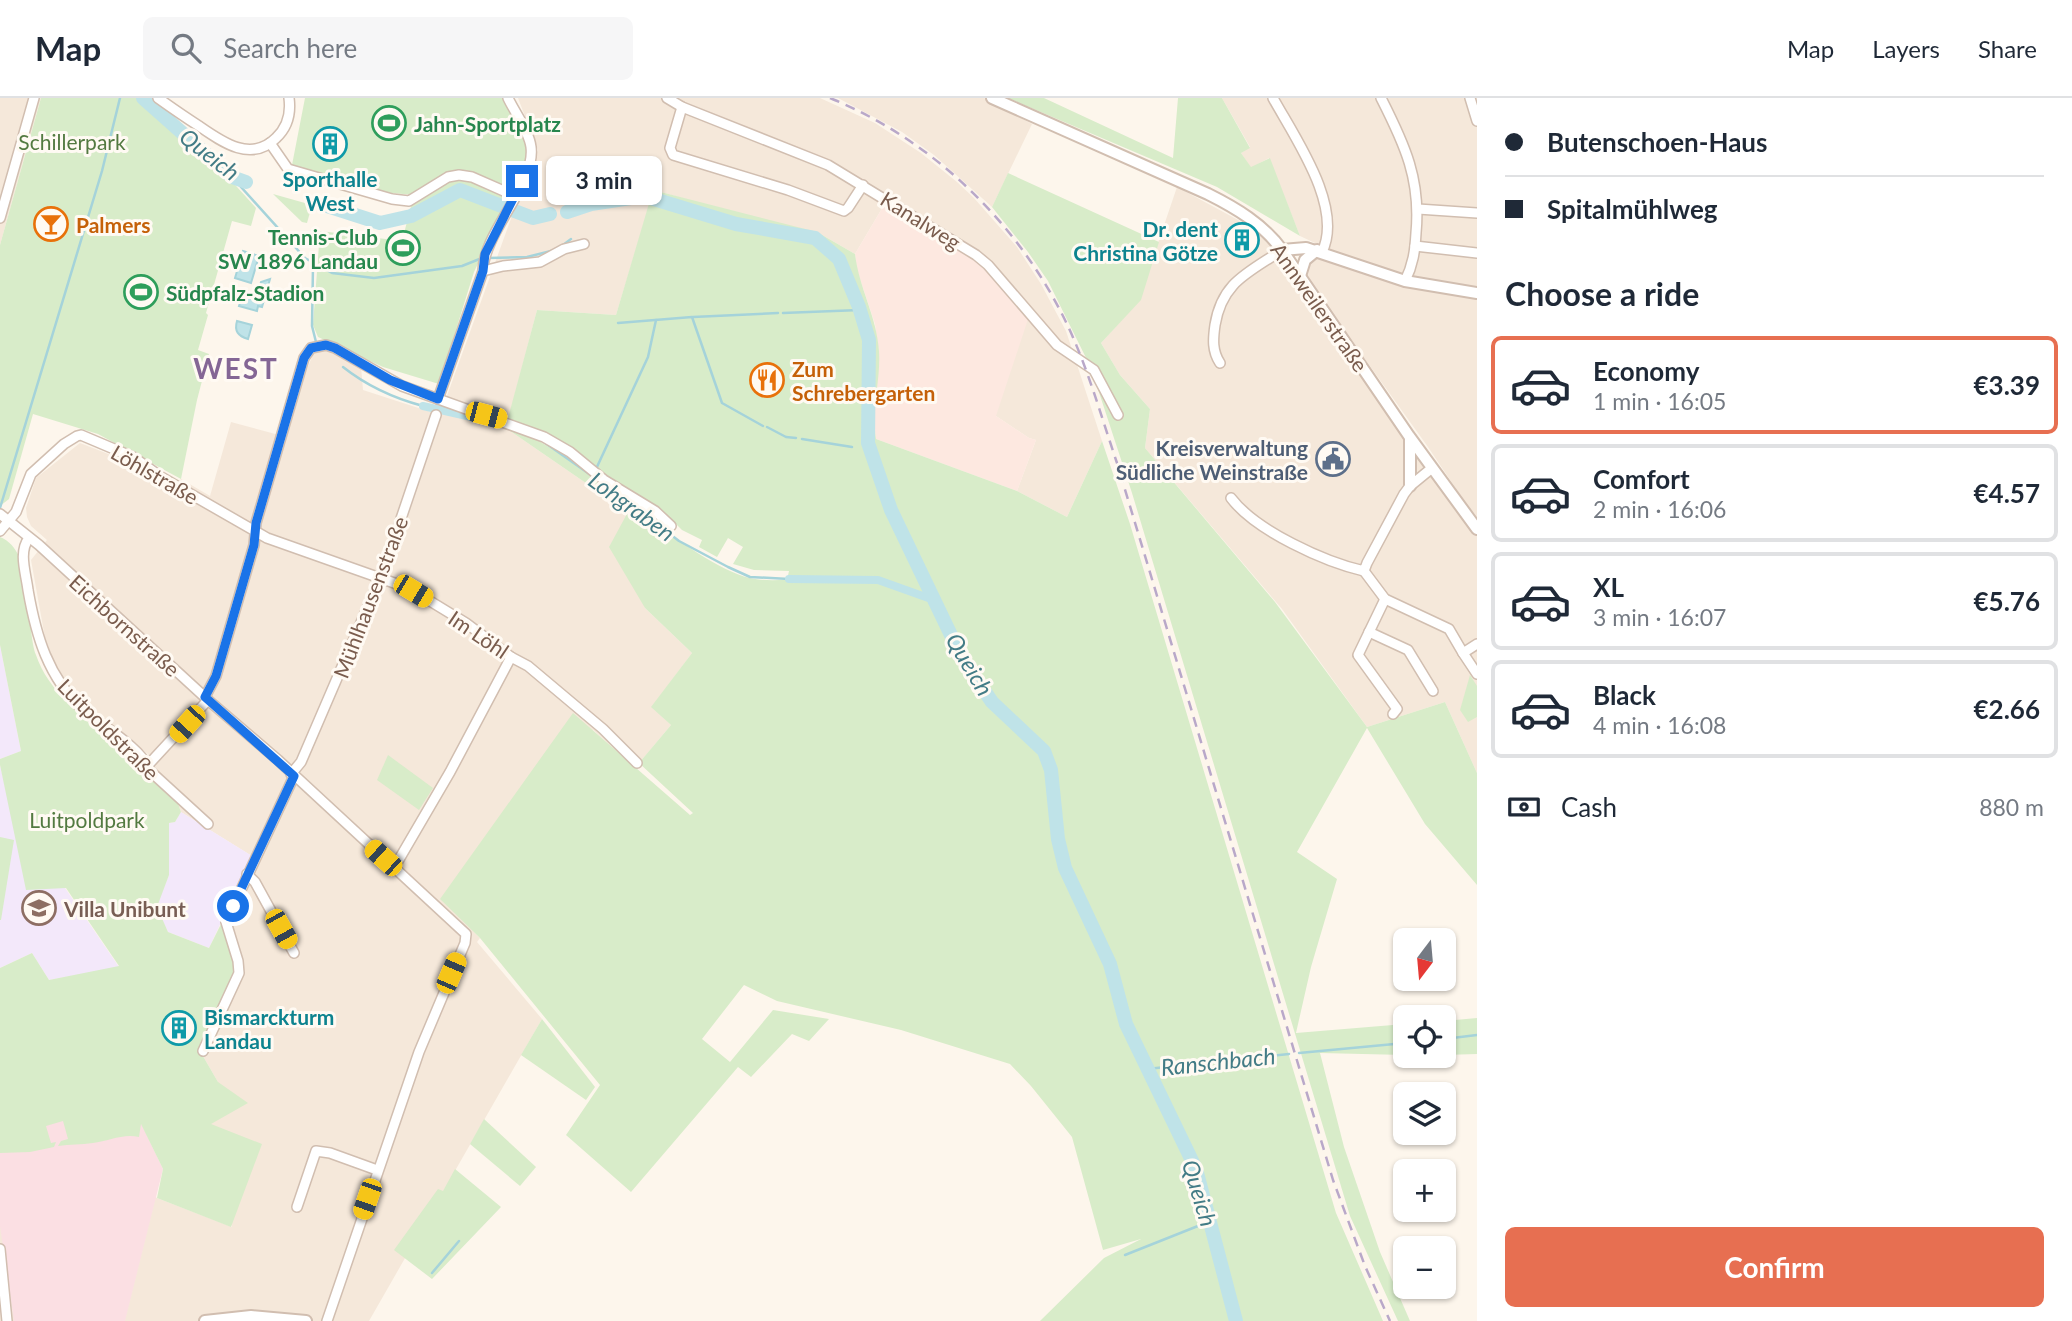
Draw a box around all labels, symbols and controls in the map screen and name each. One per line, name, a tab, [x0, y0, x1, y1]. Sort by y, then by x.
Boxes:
search box	[143, 17, 633, 80]
text: Map	[35, 28, 101, 68]
icon: search	[167, 29, 205, 67]
text: Search here	[223, 32, 357, 64]
text: Map	[1787, 34, 1834, 63]
text: Layers	[1872, 34, 1940, 63]
text: Share	[1978, 34, 2037, 63]
sports icon: Jahn-Sportplatz	[370, 104, 408, 142]
place label: Jahn-Sportplatz	[414, 111, 561, 136]
water label: Queich	[175, 122, 245, 186]
building icon: Sporthalle West	[311, 125, 349, 163]
text: Butenschoen-Haus	[1547, 126, 1767, 158]
park label: Schillerpark	[18, 129, 126, 154]
callout: 3 min	[546, 156, 662, 206]
route end	[506, 165, 538, 197]
place label: Sporthalle West	[282, 166, 378, 215]
text: 3 min	[575, 166, 633, 194]
street label: Kanalweg	[876, 186, 966, 254]
text: Spitalmühlweg	[1547, 193, 1718, 225]
bar icon: Palmers	[32, 205, 70, 243]
place label: Palmers	[76, 212, 150, 237]
place label: Dr. dent Christina Götze	[1073, 216, 1218, 265]
building icon: Dr. dent Christina Götze	[1223, 221, 1261, 259]
place label: Tennis-Club SW 1896 Landau	[218, 224, 378, 273]
sports icon: Tennis-Club SW 1896 Landau	[384, 229, 422, 267]
street label: Annweilerstraße	[1266, 238, 1374, 376]
sports icon: Südpfalz-Stadion	[122, 273, 160, 311]
text: Choose a ride	[1505, 274, 1699, 313]
place label: Südpfalz-Stadion	[166, 280, 324, 305]
district label: WEST	[193, 351, 279, 385]
icon: car	[1509, 354, 1572, 417]
text: Economy	[1593, 355, 1699, 387]
place label: Zum Schrebergarten	[792, 356, 935, 405]
restaurant icon: Zum Schrebergarten	[748, 361, 786, 399]
text: €3.39	[1974, 369, 2040, 401]
text: 1 min · 16:05	[1593, 387, 1726, 415]
car	[463, 399, 510, 431]
place label: Kreisverwaltung Südliche Weinstraße	[1116, 435, 1308, 484]
street label: Löhlstraße	[107, 439, 203, 509]
public building icon: Kreisverwaltung Südliche Weinstraße	[1314, 440, 1352, 478]
icon: car	[1509, 462, 1572, 525]
text: Comfort	[1593, 463, 1690, 495]
water label: Lohgraben	[583, 465, 681, 547]
text: €4.57	[1974, 477, 2040, 509]
text: 2 min · 16:06	[1593, 495, 1726, 523]
street label: Mühlhausenstraße	[328, 513, 412, 681]
street label: Eichbornstraße	[65, 569, 185, 681]
icon: car	[1509, 570, 1572, 633]
car	[390, 571, 437, 611]
text: XL	[1593, 571, 1624, 603]
text: €5.76	[1974, 585, 2040, 617]
text: 3 min · 16:07	[1593, 603, 1726, 631]
street label: Im Löhl	[444, 605, 514, 663]
water label: Queich	[940, 628, 1000, 700]
street label: Luitpoldstraße	[53, 673, 165, 785]
icon: car	[1509, 678, 1572, 741]
text: Black	[1593, 679, 1656, 711]
text: €2.66	[1974, 693, 2040, 725]
car	[166, 701, 209, 747]
text: 4 min · 16:08	[1593, 711, 1726, 739]
icon: cash	[1505, 788, 1543, 826]
text: Cash	[1561, 791, 1617, 823]
text: 880 m	[1979, 793, 2044, 821]
park label: Luitpoldpark	[29, 807, 145, 832]
car	[361, 836, 406, 880]
school or university icon: Villa Unibunt	[20, 889, 58, 927]
route start	[217, 890, 249, 922]
place label: Villa Unibunt	[63, 896, 186, 921]
car	[262, 906, 301, 952]
north arrow	[1393, 928, 1456, 990]
map controls	[1393, 928, 1456, 1299]
car	[434, 950, 469, 996]
place label: Bismarckturm Landau	[204, 1004, 334, 1053]
button: locate	[1393, 1005, 1456, 1068]
building icon: Bismarckturm Landau	[160, 1009, 198, 1047]
water label: Ranschbach	[1159, 1041, 1277, 1081]
button: layers	[1393, 1082, 1456, 1145]
water label: Queich	[1177, 1156, 1223, 1230]
button: +	[1393, 1159, 1456, 1222]
car	[351, 1176, 384, 1222]
button: Confirm	[1505, 1227, 2044, 1307]
button: −	[1393, 1236, 1456, 1299]

